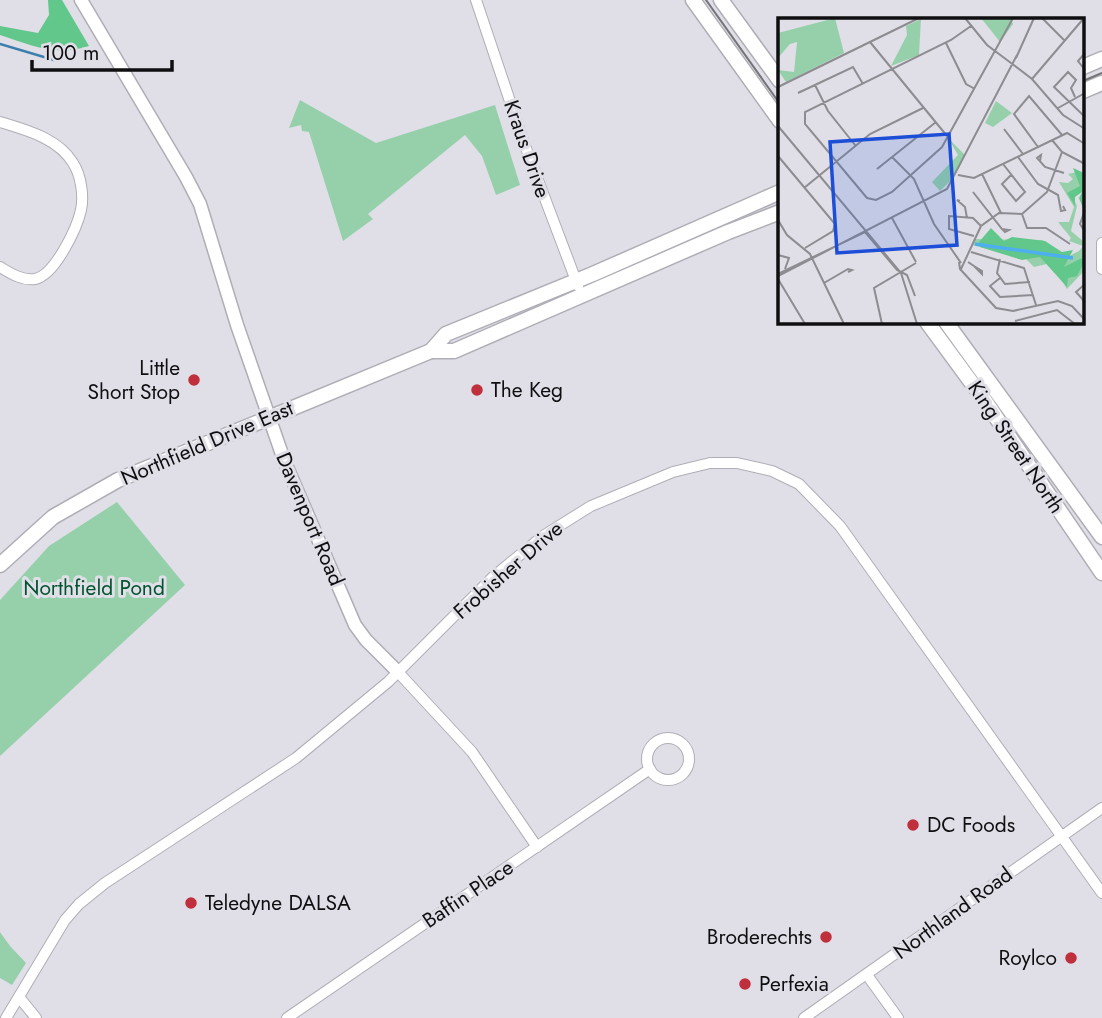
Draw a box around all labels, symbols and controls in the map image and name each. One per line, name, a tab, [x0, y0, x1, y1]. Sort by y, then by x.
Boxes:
inset map	[778, 18, 1084, 324]
scale bar	[32, 28, 172, 72]
text: 100 m	[42, 38, 99, 68]
street label: Kraus Drive	[496, 96, 558, 202]
place label: Little Short Stop	[87, 353, 180, 407]
marker: Little Short Stop	[186, 372, 202, 388]
place label: The Keg	[491, 375, 563, 405]
street label: King Street North	[960, 375, 1072, 519]
marker: The Keg	[469, 382, 485, 398]
street label: Northfield Drive East	[116, 393, 298, 493]
street label: Davenport Road	[268, 448, 352, 590]
street label: Frobisher Drive	[447, 514, 569, 626]
park label: Northfield Pond	[23, 573, 165, 603]
place label: DC Foods	[927, 810, 1015, 840]
marker: DC Foods	[905, 817, 921, 833]
street label: Baffin Place	[417, 852, 520, 935]
street label: Northland Road	[887, 860, 1019, 966]
place label: Teledyne DALSA	[205, 888, 351, 918]
marker: Teledyne DALSA	[183, 895, 199, 911]
place label: Broderechts	[707, 922, 812, 952]
marker: Broderechts	[818, 929, 834, 945]
place label: Roylco	[999, 943, 1057, 973]
marker: Roylco	[1063, 950, 1079, 966]
place label: Perfexia	[759, 969, 829, 999]
marker: Perfexia	[737, 976, 753, 992]

